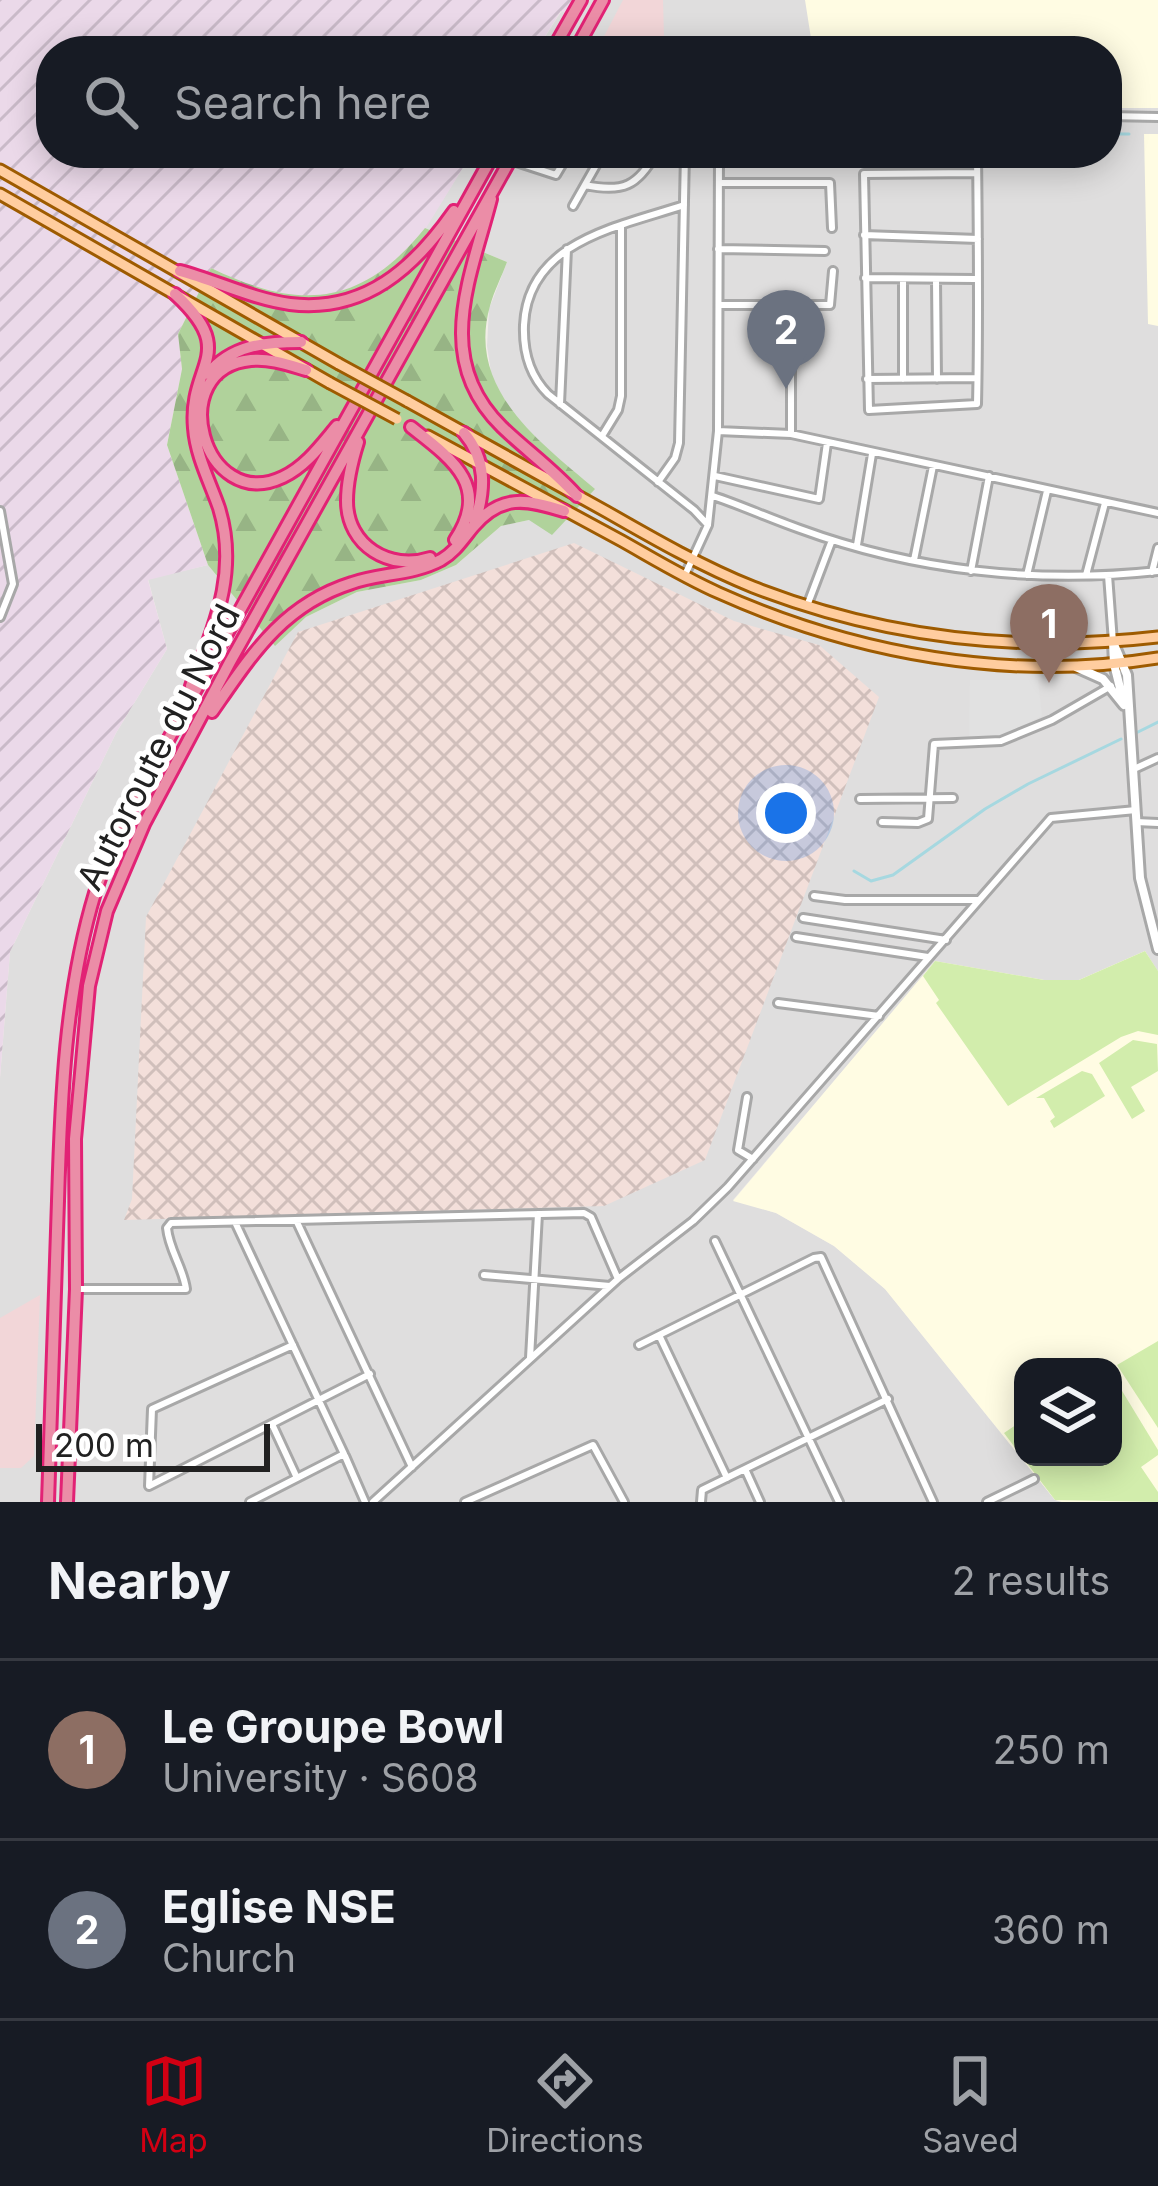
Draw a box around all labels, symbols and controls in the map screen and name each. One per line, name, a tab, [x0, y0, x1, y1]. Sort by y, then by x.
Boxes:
search box	[36, 36, 1122, 168]
icon: search	[78, 69, 144, 135]
text: Search here	[174, 75, 431, 130]
pin: 2	[747, 290, 825, 389]
pin: 1	[1010, 584, 1088, 683]
street label: Autoroute du Nord	[67, 597, 249, 897]
your location	[756, 783, 816, 843]
map controls	[1014, 1358, 1122, 1466]
button: layers	[1014, 1358, 1122, 1466]
scale bar	[36, 1418, 270, 1471]
text: 200 m	[54, 1425, 154, 1465]
text: Nearby	[48, 1550, 231, 1611]
text: 2 results	[952, 1557, 1110, 1604]
text: Le Groupe Bowl	[162, 1699, 505, 1754]
text: 1	[79, 1726, 95, 1773]
text: 250 m	[993, 1726, 1110, 1773]
text: University · S608	[162, 1754, 479, 1801]
text: Eglise NSE	[162, 1879, 396, 1934]
text: 2	[75, 1906, 99, 1953]
text: 360 m	[992, 1906, 1110, 1953]
text: Church	[162, 1934, 296, 1981]
tab: Map	[139, 2048, 208, 2160]
tab: Directions	[486, 2048, 644, 2160]
tab: Saved	[922, 2048, 1019, 2160]

